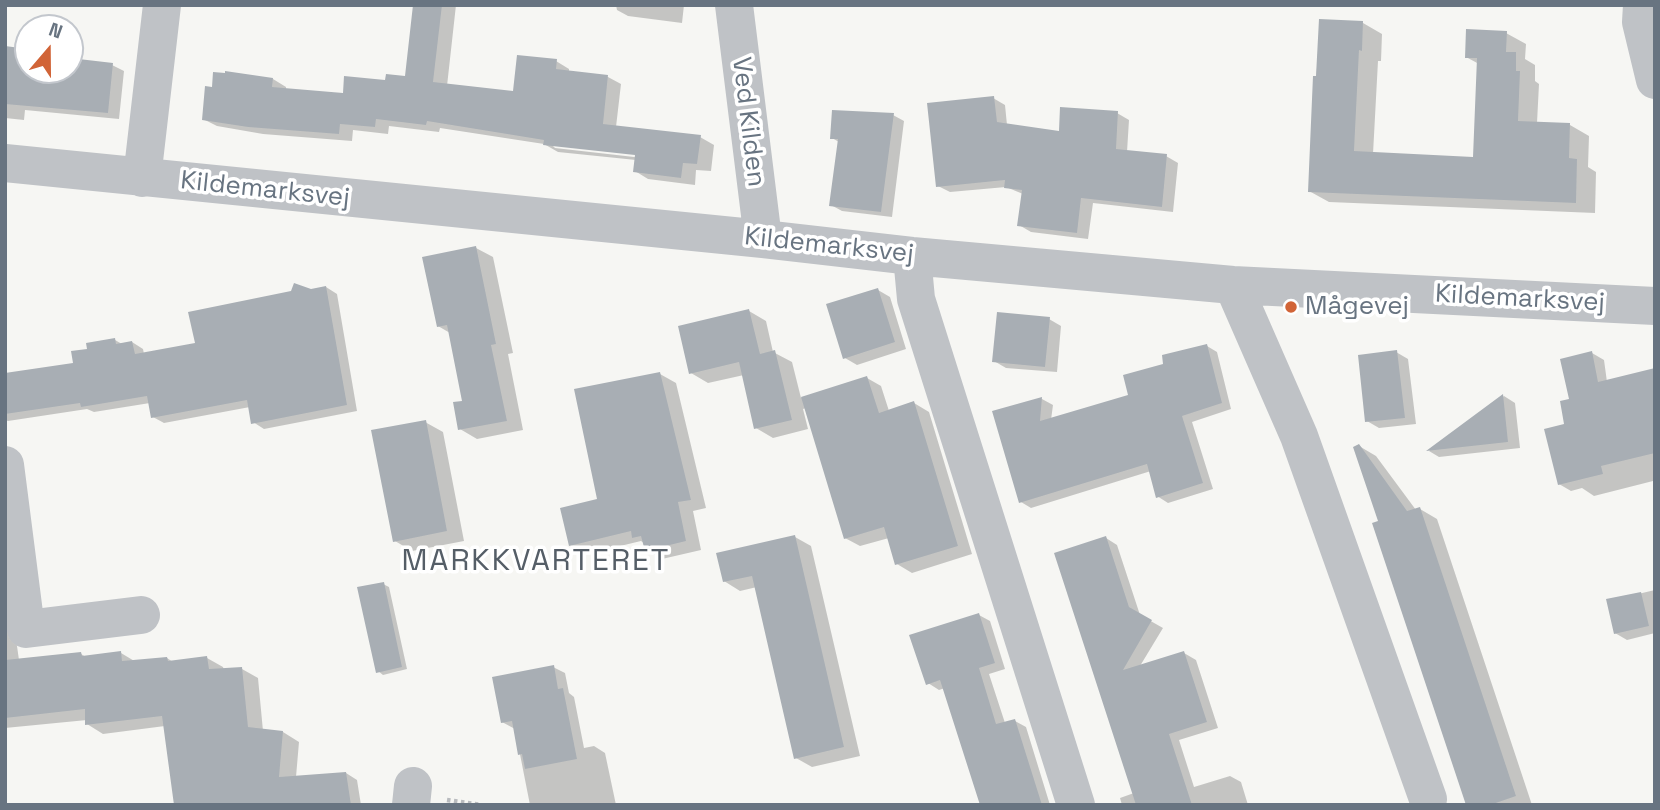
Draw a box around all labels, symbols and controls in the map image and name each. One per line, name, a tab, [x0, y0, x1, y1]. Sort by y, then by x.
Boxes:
north arrow	[14, 14, 84, 84]
text: N	[45, 17, 66, 45]
street label: Ved Kilden	[725, 55, 771, 189]
street label: Kildemarksvej	[179, 166, 351, 214]
street label: Kildemarksvej	[743, 222, 915, 270]
street label: Kildemarksvej	[1434, 279, 1606, 319]
place label: Mågevej	[1305, 291, 1409, 323]
marker: Mågevej	[1283, 299, 1299, 315]
district label: MARKKVARTERET	[403, 544, 669, 580]

